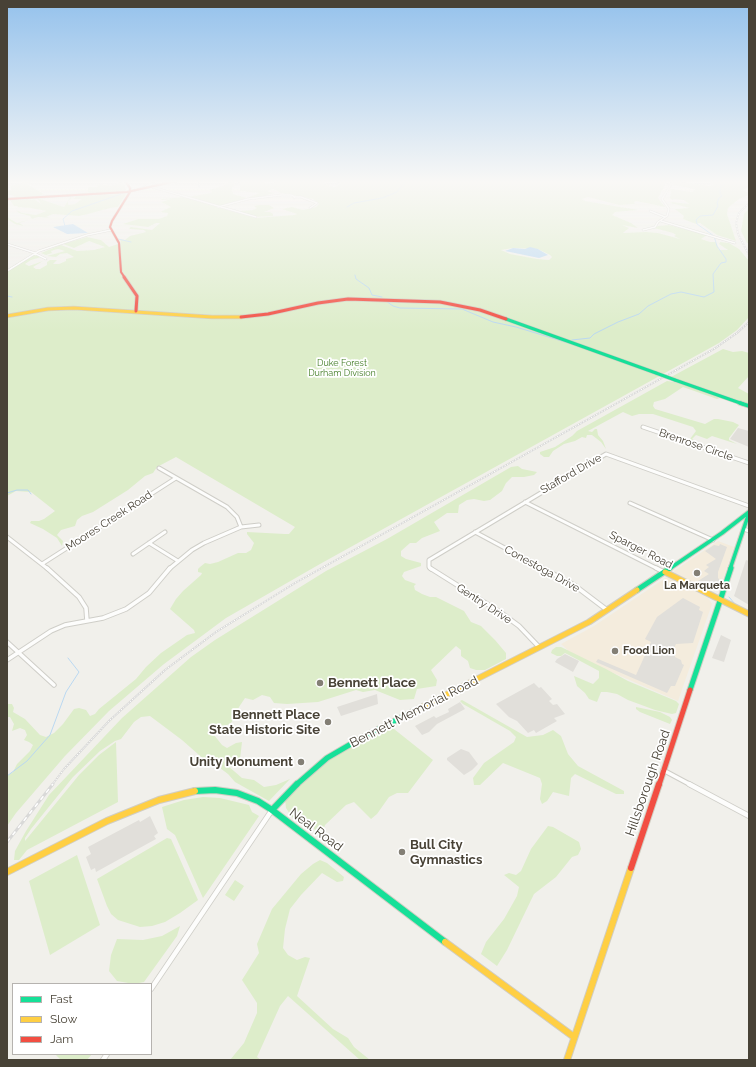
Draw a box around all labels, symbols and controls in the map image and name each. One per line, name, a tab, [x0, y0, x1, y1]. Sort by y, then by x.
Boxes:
park label: Duke Forest Durham Division	[308, 358, 376, 379]
street label: Brenrose Circle	[657, 426, 735, 464]
street label: Stafford Drive	[538, 451, 604, 497]
street label: Moores Creek Road	[63, 488, 155, 554]
street label: Sparger Road	[607, 528, 675, 572]
street label: Conestoga Drive	[502, 543, 582, 595]
marker: La Marqueta	[692, 568, 702, 578]
place label: La Marqueta	[664, 579, 730, 593]
street label: Gentry Drive	[454, 581, 514, 627]
place label: Food Lion	[623, 644, 675, 658]
marker: Food Lion	[610, 646, 620, 656]
street label: Bennett Memorial Road	[347, 673, 481, 751]
place label: Bennett Place	[328, 675, 416, 691]
marker: Bennett Place	[315, 678, 325, 688]
place label: Bennett Place State Historic Site	[209, 707, 320, 738]
marker: Bennett Place State Historic Site	[323, 717, 333, 727]
street label: Hillsborough Road	[622, 728, 674, 838]
place label: Unity Monument	[189, 754, 293, 770]
marker: Unity Monument	[296, 757, 306, 767]
street label: Neal Road	[286, 805, 346, 855]
place label: Bull City Gymnastics	[410, 837, 482, 868]
marker: Bull City Gymnastics	[397, 847, 407, 857]
legend	[12, 983, 152, 1055]
text: Fast	[50, 992, 73, 1006]
text: Slow	[50, 1012, 77, 1026]
text: Jam	[50, 1032, 73, 1046]

